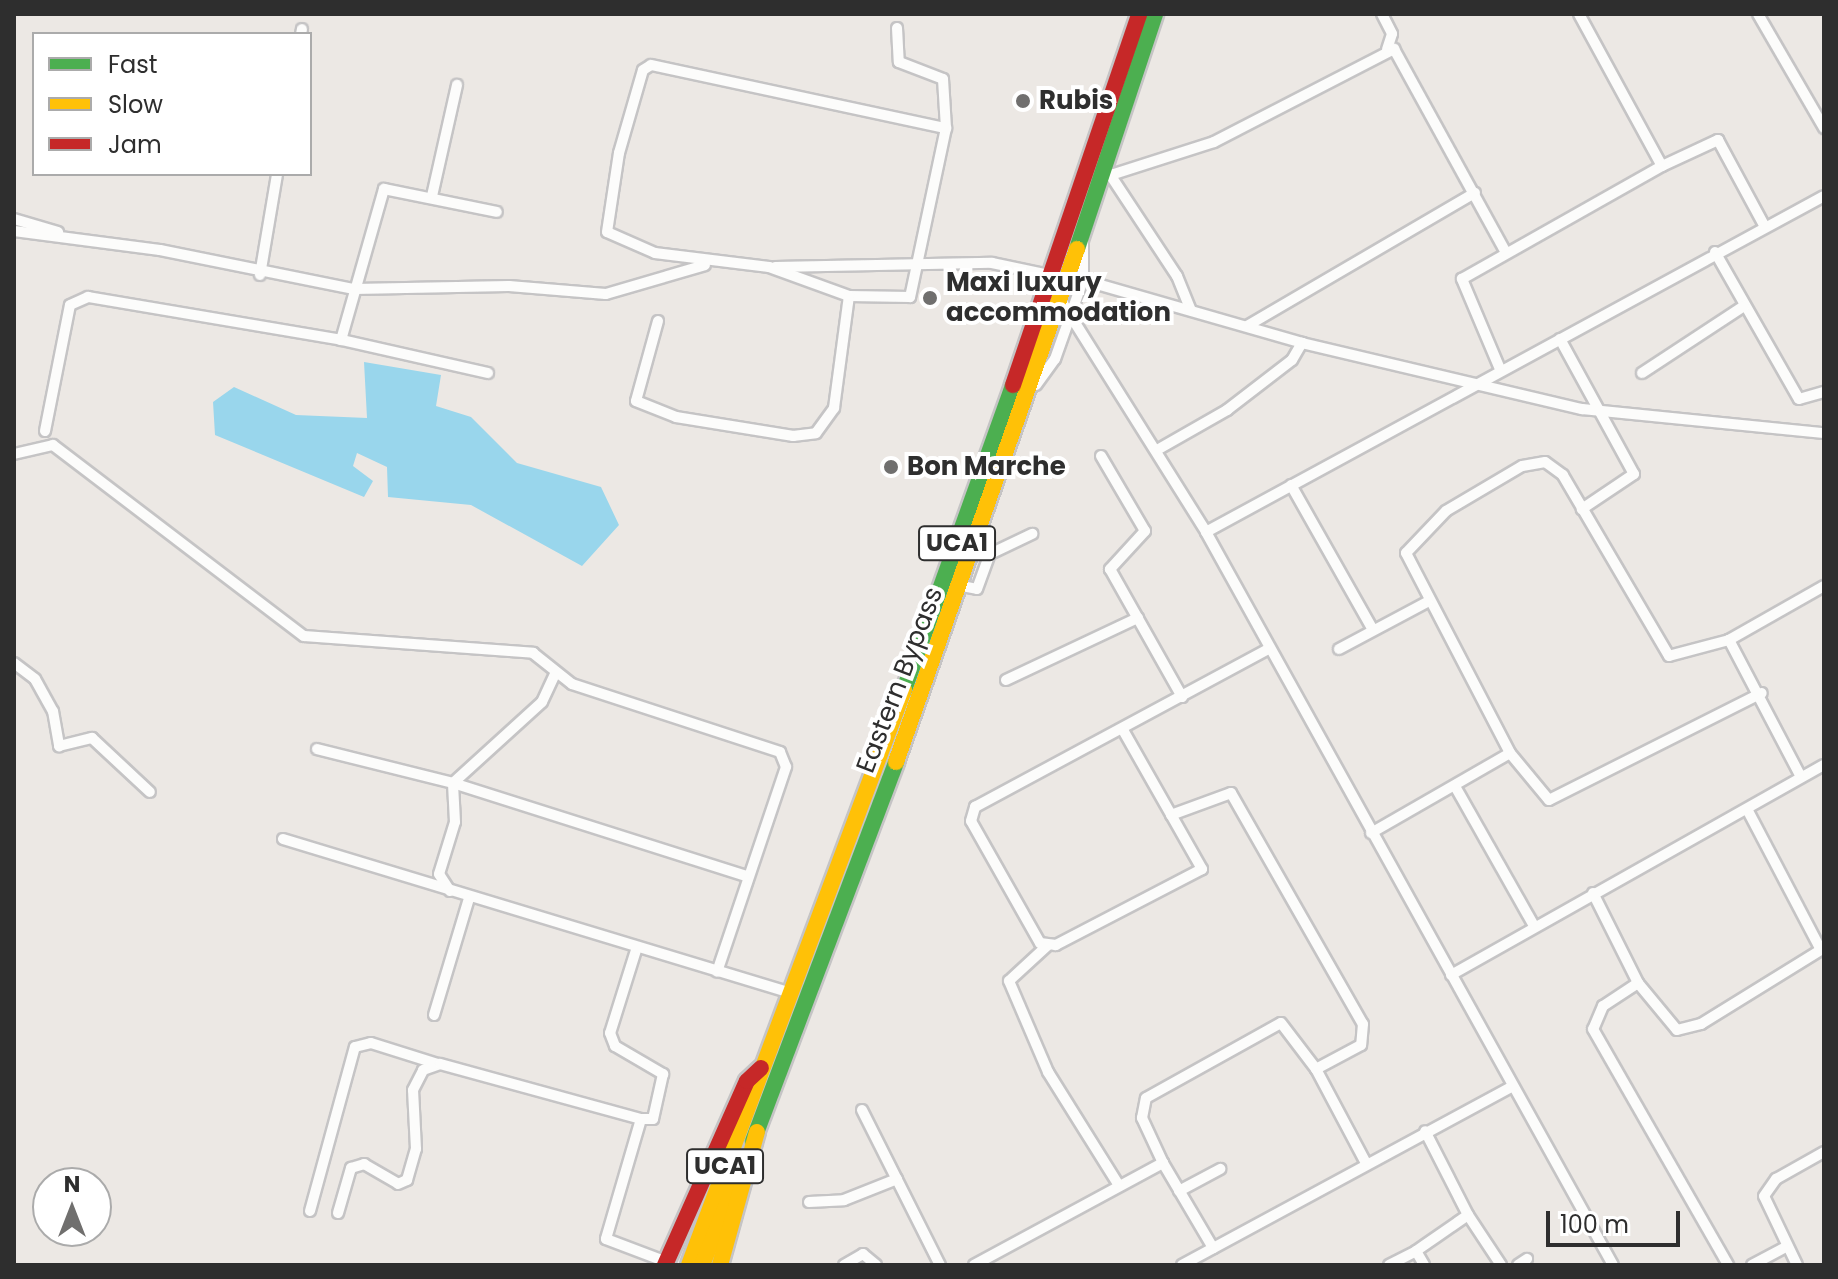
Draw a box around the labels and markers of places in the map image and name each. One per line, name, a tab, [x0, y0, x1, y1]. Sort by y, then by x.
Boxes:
place label: Rubis	[1039, 85, 1113, 117]
marker: Rubis	[1014, 92, 1032, 110]
place label: Maxi luxury accommodation	[946, 267, 1171, 328]
marker: Maxi luxury accommodation	[921, 289, 939, 307]
place label: Bon Marche	[907, 451, 1066, 483]
marker: Bon Marche	[882, 458, 900, 476]

